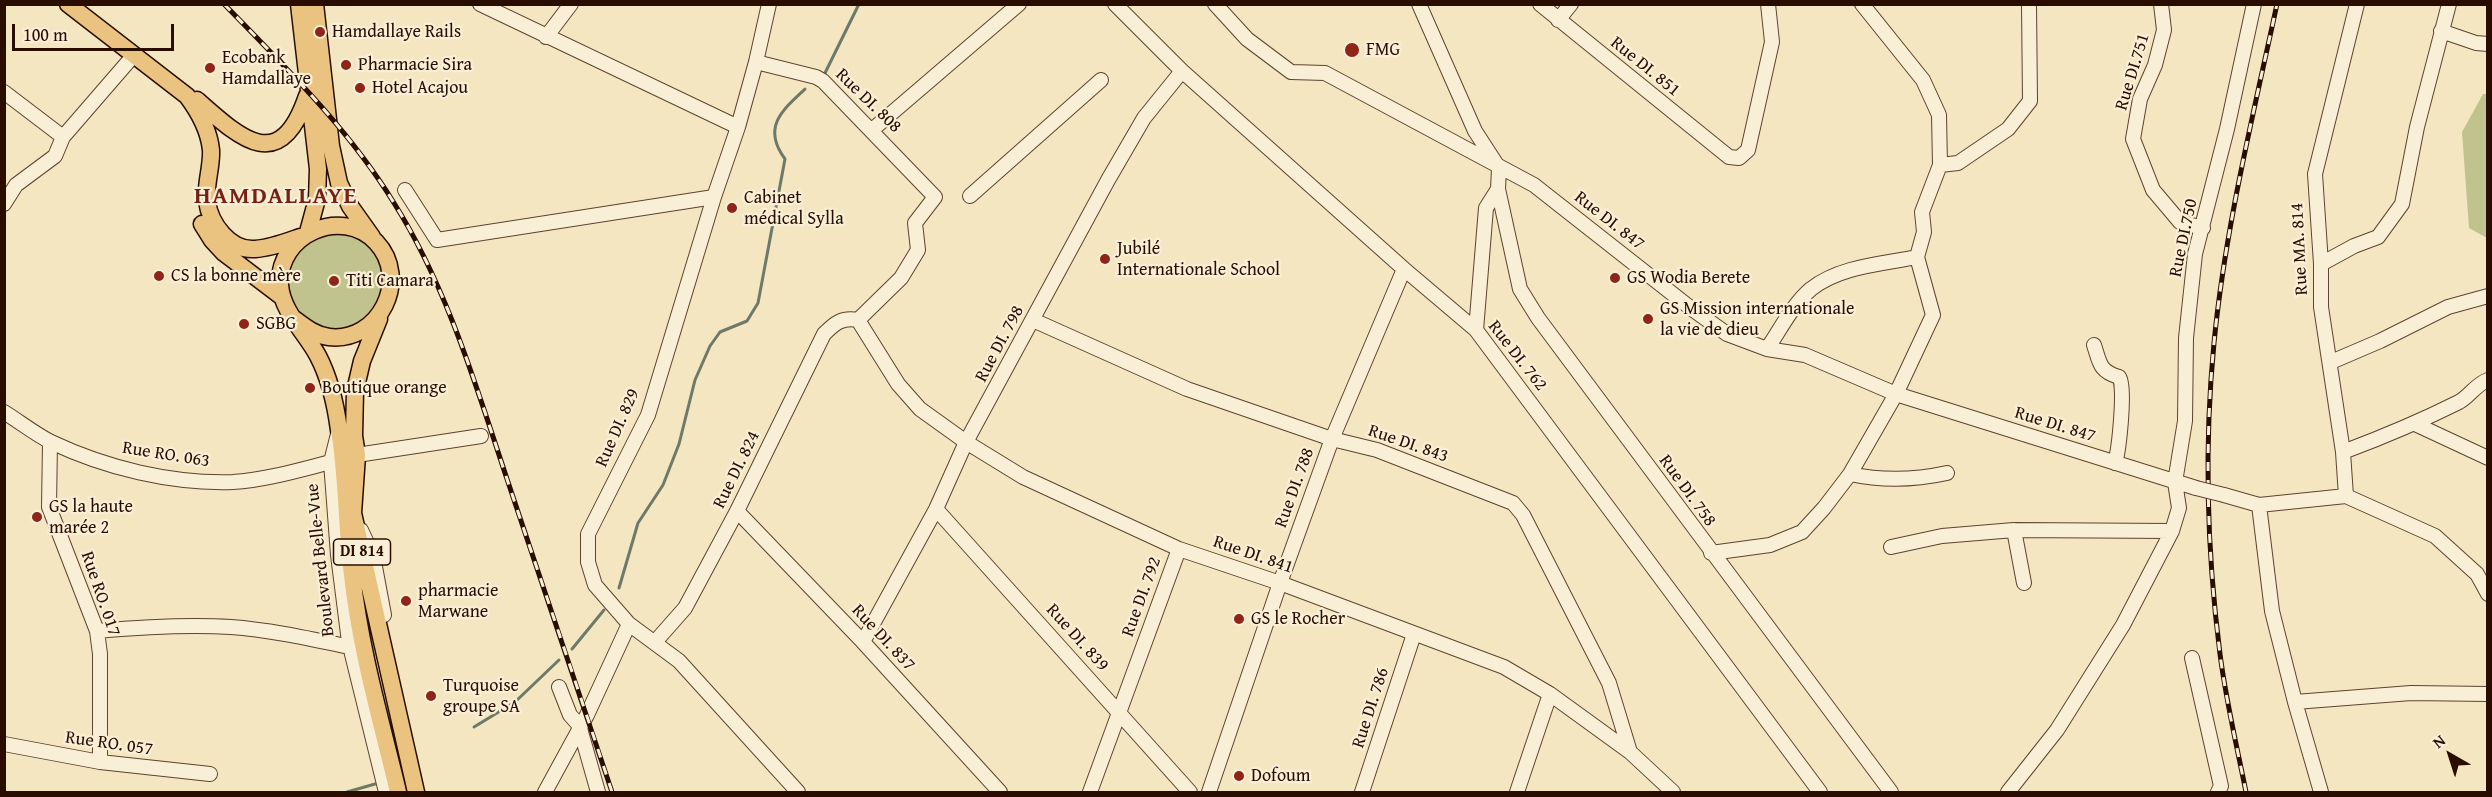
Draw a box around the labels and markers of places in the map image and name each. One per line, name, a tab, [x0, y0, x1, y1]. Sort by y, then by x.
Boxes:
place label: Hamdallaye Rails	[332, 21, 461, 43]
marker: Hamdallaye Rails	[313, 25, 327, 39]
place label: FMG	[1366, 39, 1400, 61]
marker: FMG	[1343, 41, 1361, 59]
place label: Ecobank Hamdallaye	[222, 47, 311, 90]
place label: Pharmacie Sira	[358, 54, 472, 76]
marker: Pharmacie Sira	[339, 58, 353, 72]
marker: Ecobank Hamdallaye	[203, 61, 217, 75]
place label: Hotel Acajou	[372, 77, 468, 99]
marker: Hotel Acajou	[353, 81, 367, 95]
place label: Cabinet médical Sylla	[744, 187, 844, 230]
marker: Cabinet médical Sylla	[725, 201, 739, 215]
place label: Jubilé Internationale School	[1117, 238, 1280, 280]
marker: Jubilé Internationale School	[1098, 252, 1112, 266]
place label: CS la bonne mère	[171, 265, 301, 287]
place label: GS Wodia Berete	[1627, 267, 1750, 289]
marker: CS la bonne mère	[152, 269, 166, 283]
place label: Titi Camara	[346, 270, 434, 292]
marker: GS Wodia Berete	[1608, 271, 1622, 285]
marker: Titi Camara	[327, 274, 341, 288]
place label: GS Mission internationale la vie de dieu	[1660, 298, 1854, 340]
marker: GS Mission internationale la vie de dieu	[1641, 312, 1655, 326]
place label: SGBG	[256, 313, 296, 335]
marker: SGBG	[237, 317, 251, 331]
place label: Boutique orange	[322, 377, 447, 399]
marker: Boutique orange	[303, 381, 317, 395]
place label: GS la haute marée 2	[49, 496, 133, 538]
marker: GS la haute marée 2	[30, 510, 44, 524]
place label: pharmacie Marwane	[418, 580, 498, 622]
marker: pharmacie Marwane	[399, 594, 413, 608]
place label: GS le Rocher	[1251, 608, 1345, 630]
marker: GS le Rocher	[1232, 612, 1246, 626]
place label: Turquoise groupe SA	[443, 675, 520, 718]
marker: Turquoise groupe SA	[424, 689, 438, 703]
place label: Dofoum	[1251, 765, 1311, 787]
marker: Dofoum	[1232, 769, 1246, 783]

